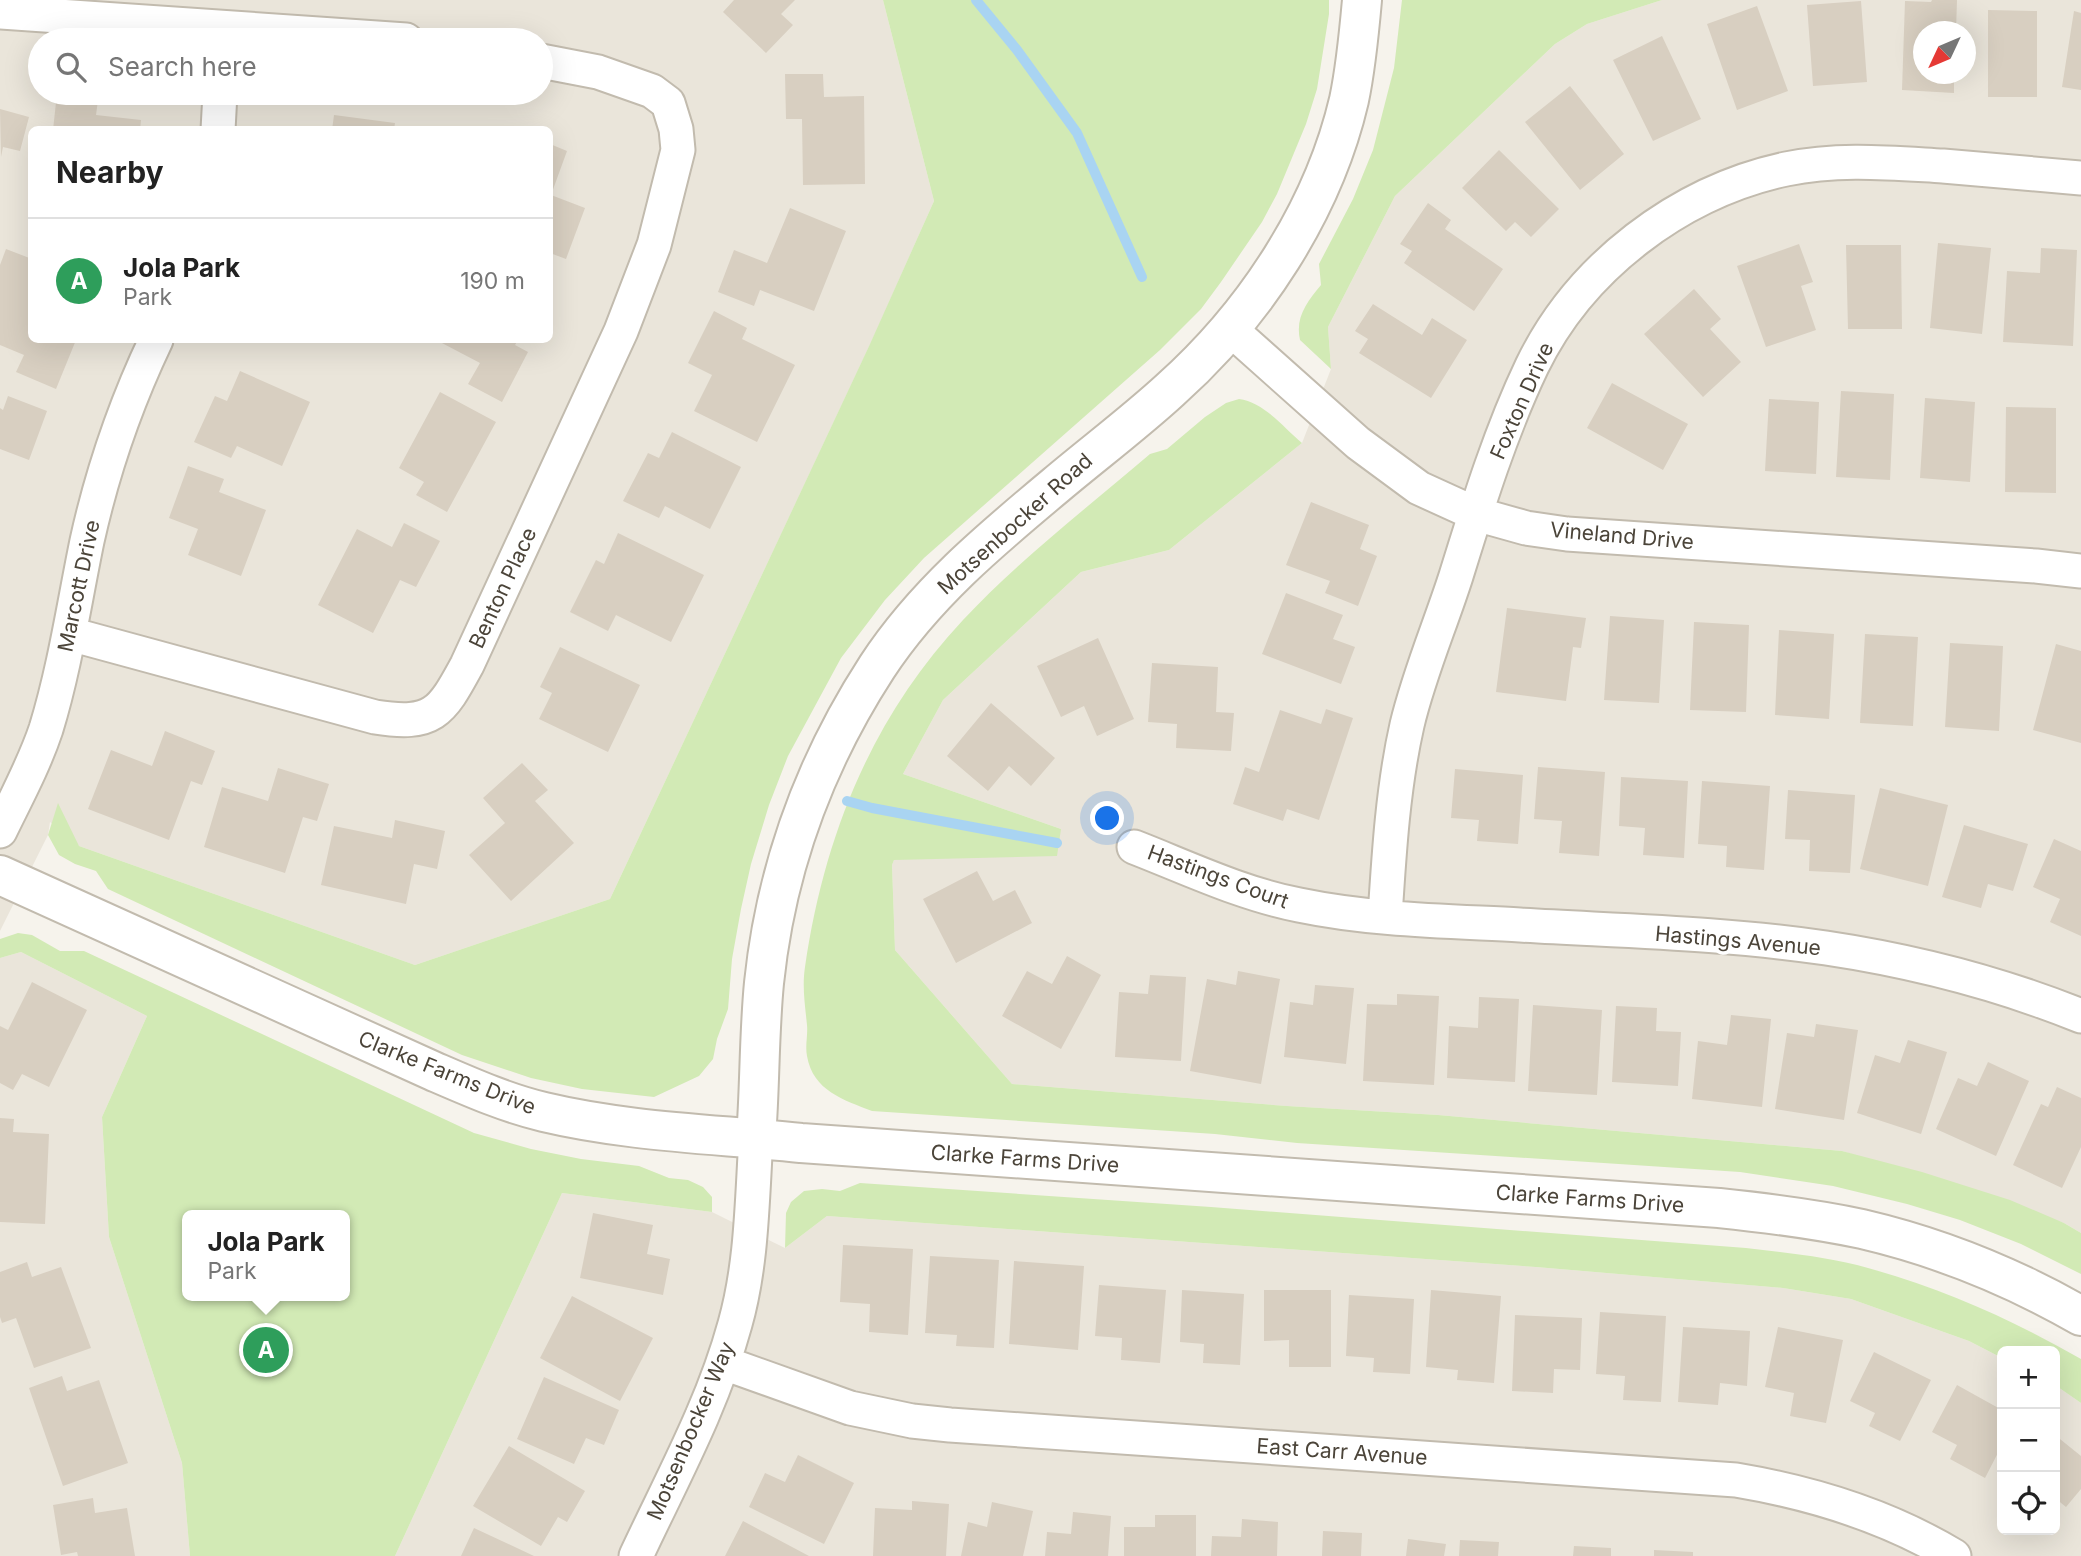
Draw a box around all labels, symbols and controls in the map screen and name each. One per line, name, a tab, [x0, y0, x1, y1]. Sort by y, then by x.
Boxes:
north arrow	[1913, 21, 1976, 84]
search box	[28, 28, 553, 105]
icon: search	[52, 48, 90, 86]
text: Search here	[108, 51, 257, 82]
text: Nearby	[56, 154, 164, 190]
text: Jola Park	[123, 252, 240, 283]
text: A	[70, 267, 88, 295]
text: 190 m	[460, 267, 525, 295]
text: Park	[123, 283, 172, 311]
street label: Foxton Drive	[1485, 339, 1558, 463]
street label: Motsenbocker Road	[932, 448, 1097, 600]
street label: Vineland Drive	[1549, 517, 1695, 554]
street label: Marcott Drive	[52, 518, 105, 654]
street label: Benton Place	[464, 523, 541, 652]
your location	[1090, 801, 1124, 835]
street label: Hastings Court	[1144, 839, 1292, 914]
street label: Hastings Avenue	[1654, 921, 1822, 960]
street label: Clarke Farms Drive	[355, 1026, 540, 1120]
street label: Clarke Farms Drive	[930, 1139, 1120, 1178]
street label: Clarke Farms Drive	[1495, 1179, 1685, 1218]
popup	[182, 1210, 350, 1301]
text: Jola Park	[207, 1226, 325, 1257]
text: Park	[207, 1257, 257, 1285]
pin: A	[243, 1324, 289, 1376]
street label: Motsenbocker Way	[642, 1338, 740, 1524]
map controls	[1997, 1346, 2060, 1535]
button: +	[1997, 1346, 2060, 1409]
button: −	[1997, 1409, 2060, 1472]
street label: East Carr Avenue	[1256, 1433, 1428, 1470]
button: locate	[1997, 1472, 2060, 1535]

